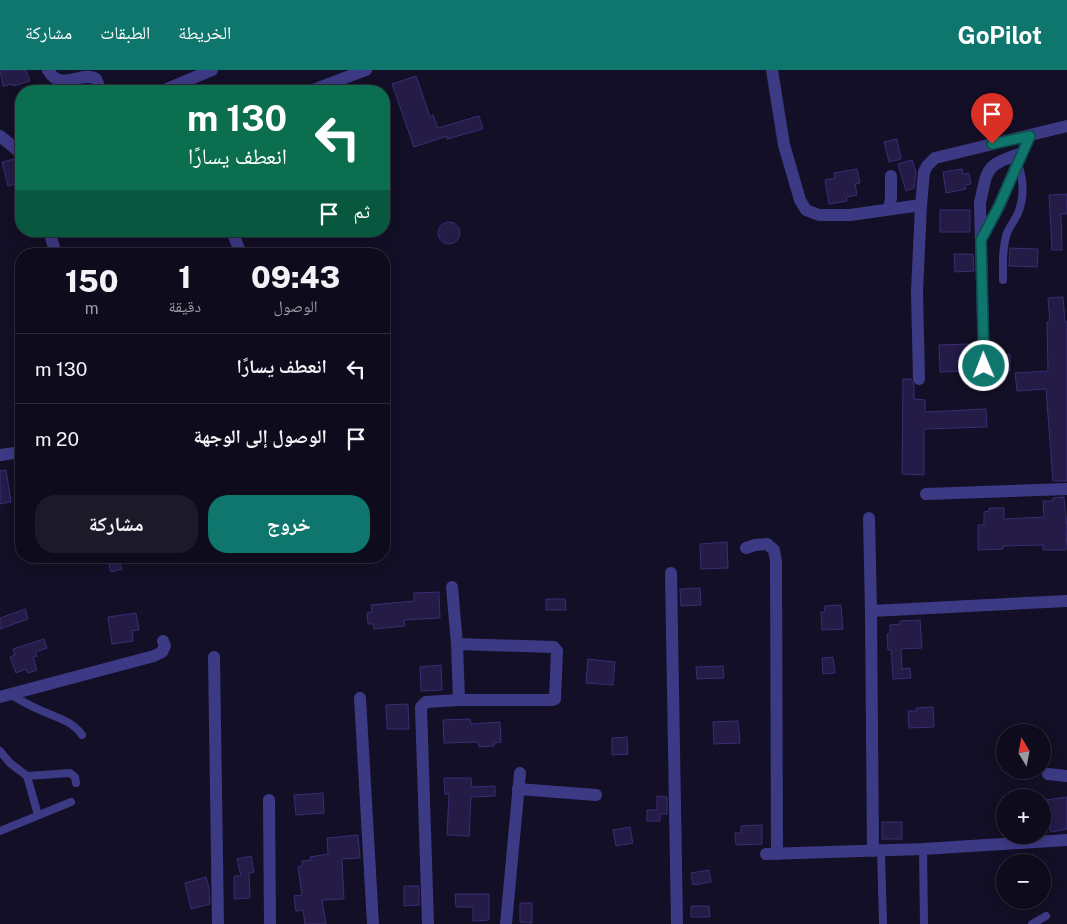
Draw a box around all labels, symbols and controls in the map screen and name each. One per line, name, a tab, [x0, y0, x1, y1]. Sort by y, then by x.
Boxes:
text: GoPilot	[958, 21, 1042, 49]
text: مشاركة	[25, 22, 72, 43]
text: الطبقات	[100, 22, 150, 43]
text: الخريطة	[178, 22, 231, 43]
pin	[971, 93, 1013, 144]
text: 130 m	[187, 98, 287, 139]
icon: arrive	[978, 100, 1006, 128]
icon: left	[305, 105, 370, 170]
text: انعطف يسارًا	[188, 143, 287, 169]
icon: arrive	[315, 200, 343, 228]
text: ثم	[353, 200, 370, 222]
text: 1	[178, 259, 191, 295]
text: 09:43	[251, 259, 340, 295]
text: 150	[65, 263, 119, 299]
text: دقيقة	[169, 297, 201, 316]
text: الوصول	[273, 297, 318, 316]
text: m	[85, 299, 99, 318]
position arrow	[957, 339, 1009, 391]
text: انعطف يسارًا	[237, 355, 327, 377]
icon: left	[342, 355, 370, 383]
text: 130 m	[35, 358, 87, 380]
text: الوصول إلى الوجهة	[193, 425, 327, 447]
icon: arrive	[342, 425, 370, 453]
text: 20 m	[35, 428, 79, 450]
button: مشاركة	[35, 495, 198, 553]
button: خروج	[208, 495, 370, 553]
north arrow	[996, 724, 1051, 779]
map controls	[996, 724, 1051, 909]
button: +	[996, 789, 1051, 844]
button: −	[996, 854, 1051, 909]

